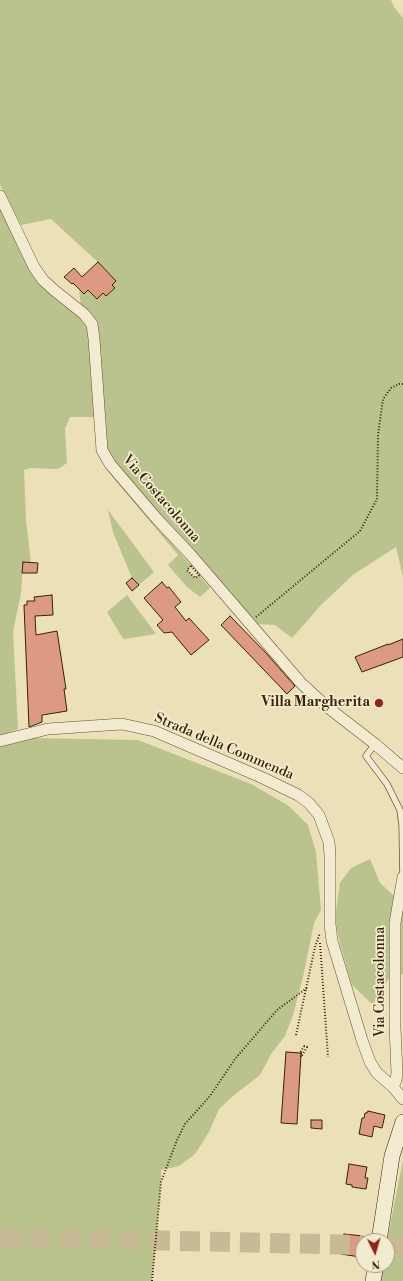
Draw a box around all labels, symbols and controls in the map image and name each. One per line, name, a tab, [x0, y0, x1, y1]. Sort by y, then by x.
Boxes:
street label: Via Costacolonna	[118, 452, 204, 546]
place label: Villa Margherita	[261, 695, 370, 711]
marker: Villa Margherita	[373, 697, 385, 709]
street label: Strada della Commenda	[152, 710, 296, 784]
street label: Via Costacolonna	[373, 927, 389, 1037]
north arrow	[355, 1233, 395, 1273]
text: N	[371, 1257, 381, 1271]

